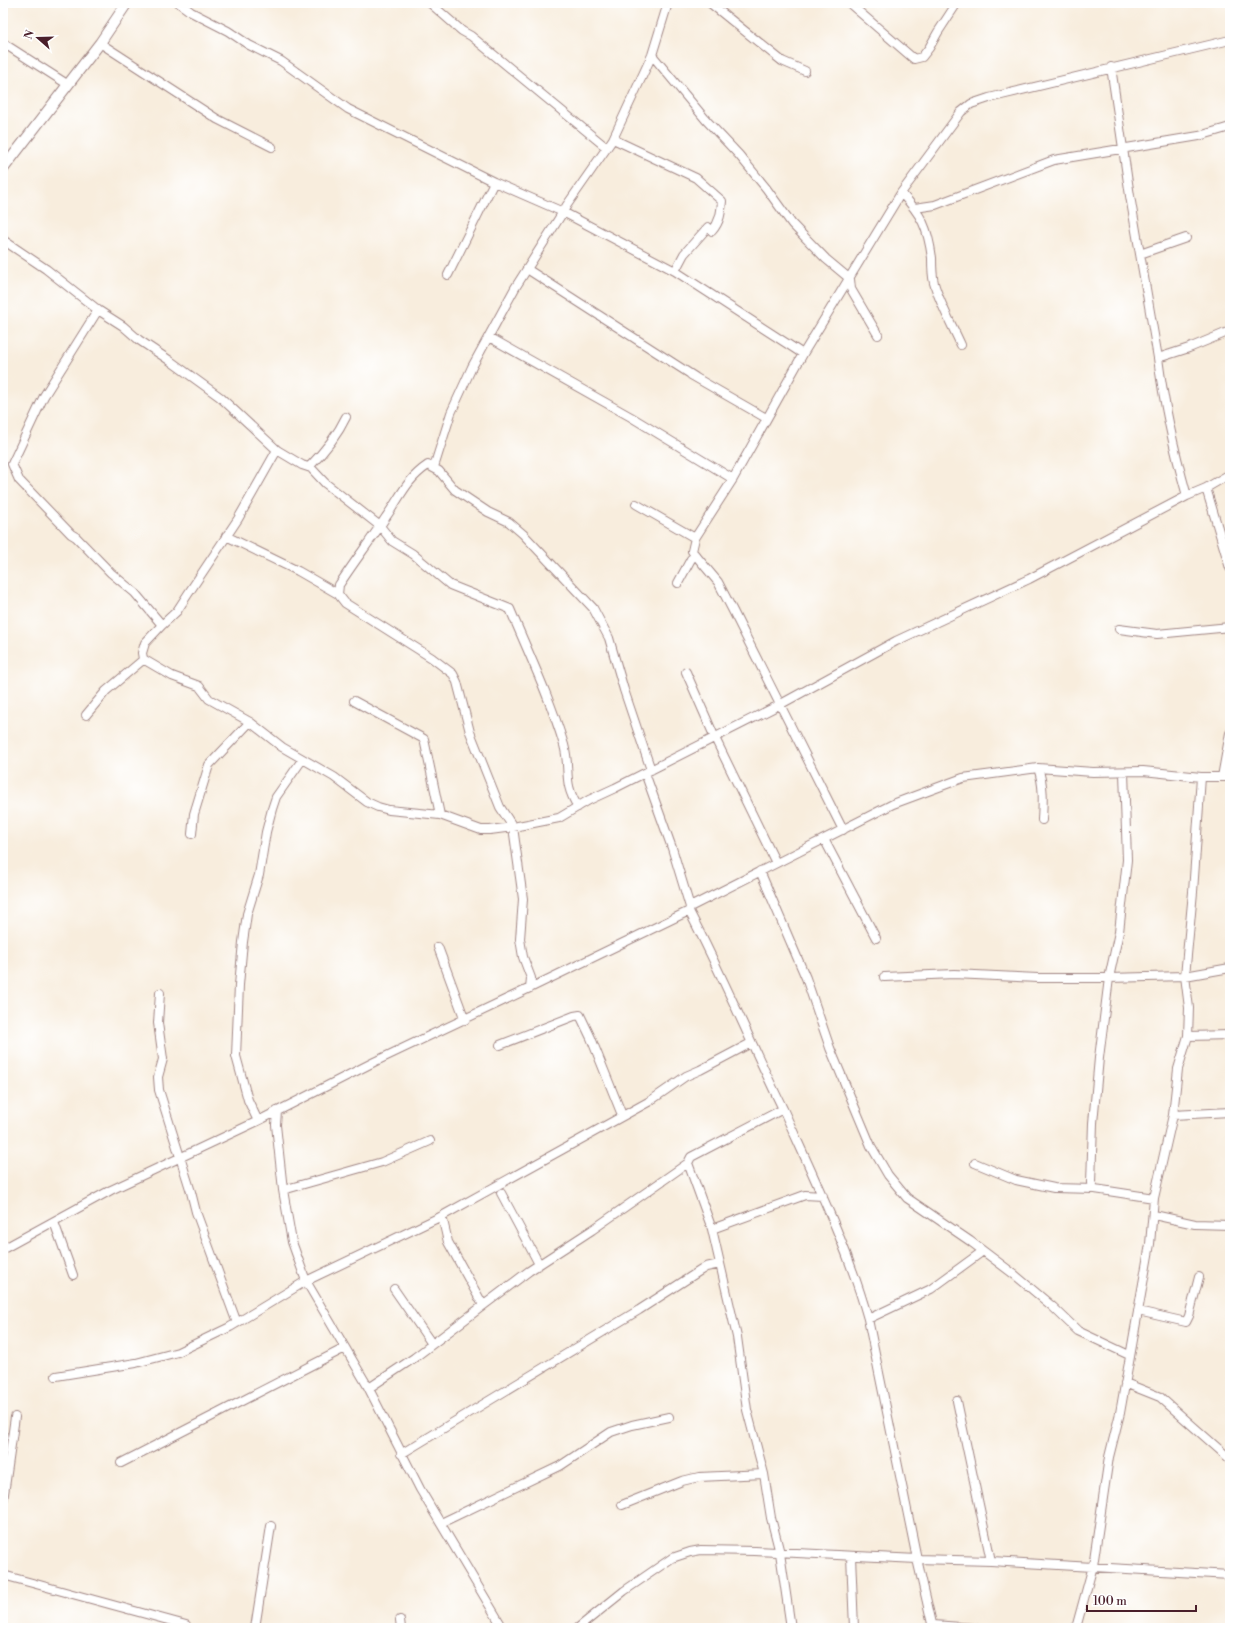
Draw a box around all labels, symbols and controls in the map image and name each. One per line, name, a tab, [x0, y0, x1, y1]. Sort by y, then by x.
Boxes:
north arrow	[18, 18, 58, 58]
text: N	[21, 28, 38, 41]
scale bar	[1087, 1587, 1196, 1613]
text: 100 m	[1093, 1594, 1127, 1609]

